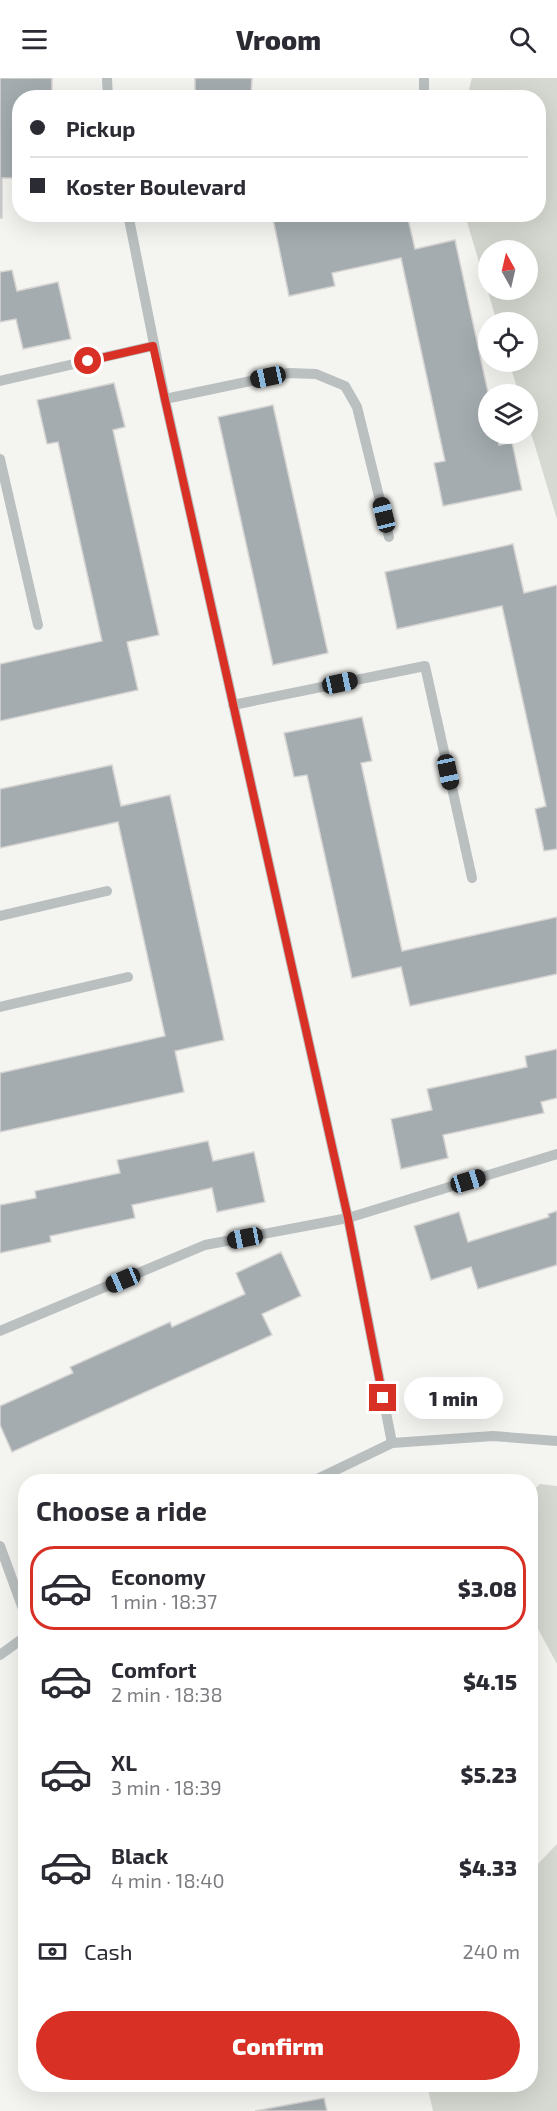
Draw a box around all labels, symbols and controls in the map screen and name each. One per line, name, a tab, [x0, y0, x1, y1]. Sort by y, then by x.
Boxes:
icon: menu	[18, 23, 51, 56]
text: Vroom	[236, 23, 321, 55]
icon: search	[506, 23, 539, 56]
text: Pickup	[66, 115, 135, 141]
text: Koster Boulevard	[66, 173, 246, 199]
north arrow	[478, 240, 538, 300]
map controls	[478, 240, 538, 444]
button: locate	[478, 312, 538, 372]
route start	[74, 347, 101, 374]
car	[249, 364, 287, 390]
button: layers	[478, 384, 538, 444]
car	[371, 495, 397, 535]
car	[321, 670, 359, 696]
car	[435, 753, 461, 791]
car	[448, 1167, 488, 1195]
car	[226, 1226, 264, 1250]
car	[103, 1265, 143, 1295]
callout: 1 min	[404, 1377, 503, 1419]
route end	[369, 1384, 396, 1411]
text: 1 min	[429, 1386, 478, 1410]
text: Choose a ride	[36, 1494, 207, 1526]
icon: car	[39, 1561, 93, 1615]
text: Economy	[111, 1563, 206, 1589]
text: $3.08	[458, 1575, 517, 1601]
text: 1 min · 18:37	[111, 1589, 217, 1613]
icon: car	[39, 1654, 93, 1708]
text: Comfort	[111, 1656, 196, 1682]
text: $4.15	[463, 1668, 517, 1694]
text: 2 min · 18:38	[111, 1682, 223, 1706]
icon: car	[39, 1747, 93, 1801]
text: XL	[111, 1749, 137, 1775]
text: $5.23	[461, 1761, 517, 1787]
text: 3 min · 18:39	[111, 1775, 222, 1799]
icon: car	[39, 1840, 93, 1894]
text: Black	[111, 1842, 168, 1868]
text: $4.33	[459, 1854, 517, 1880]
text: 4 min · 18:40	[111, 1868, 225, 1892]
icon: cash	[36, 1935, 69, 1968]
text: Cash	[84, 1938, 133, 1964]
text: 240 m	[462, 1939, 520, 1963]
button: Confirm	[36, 2011, 520, 2080]

